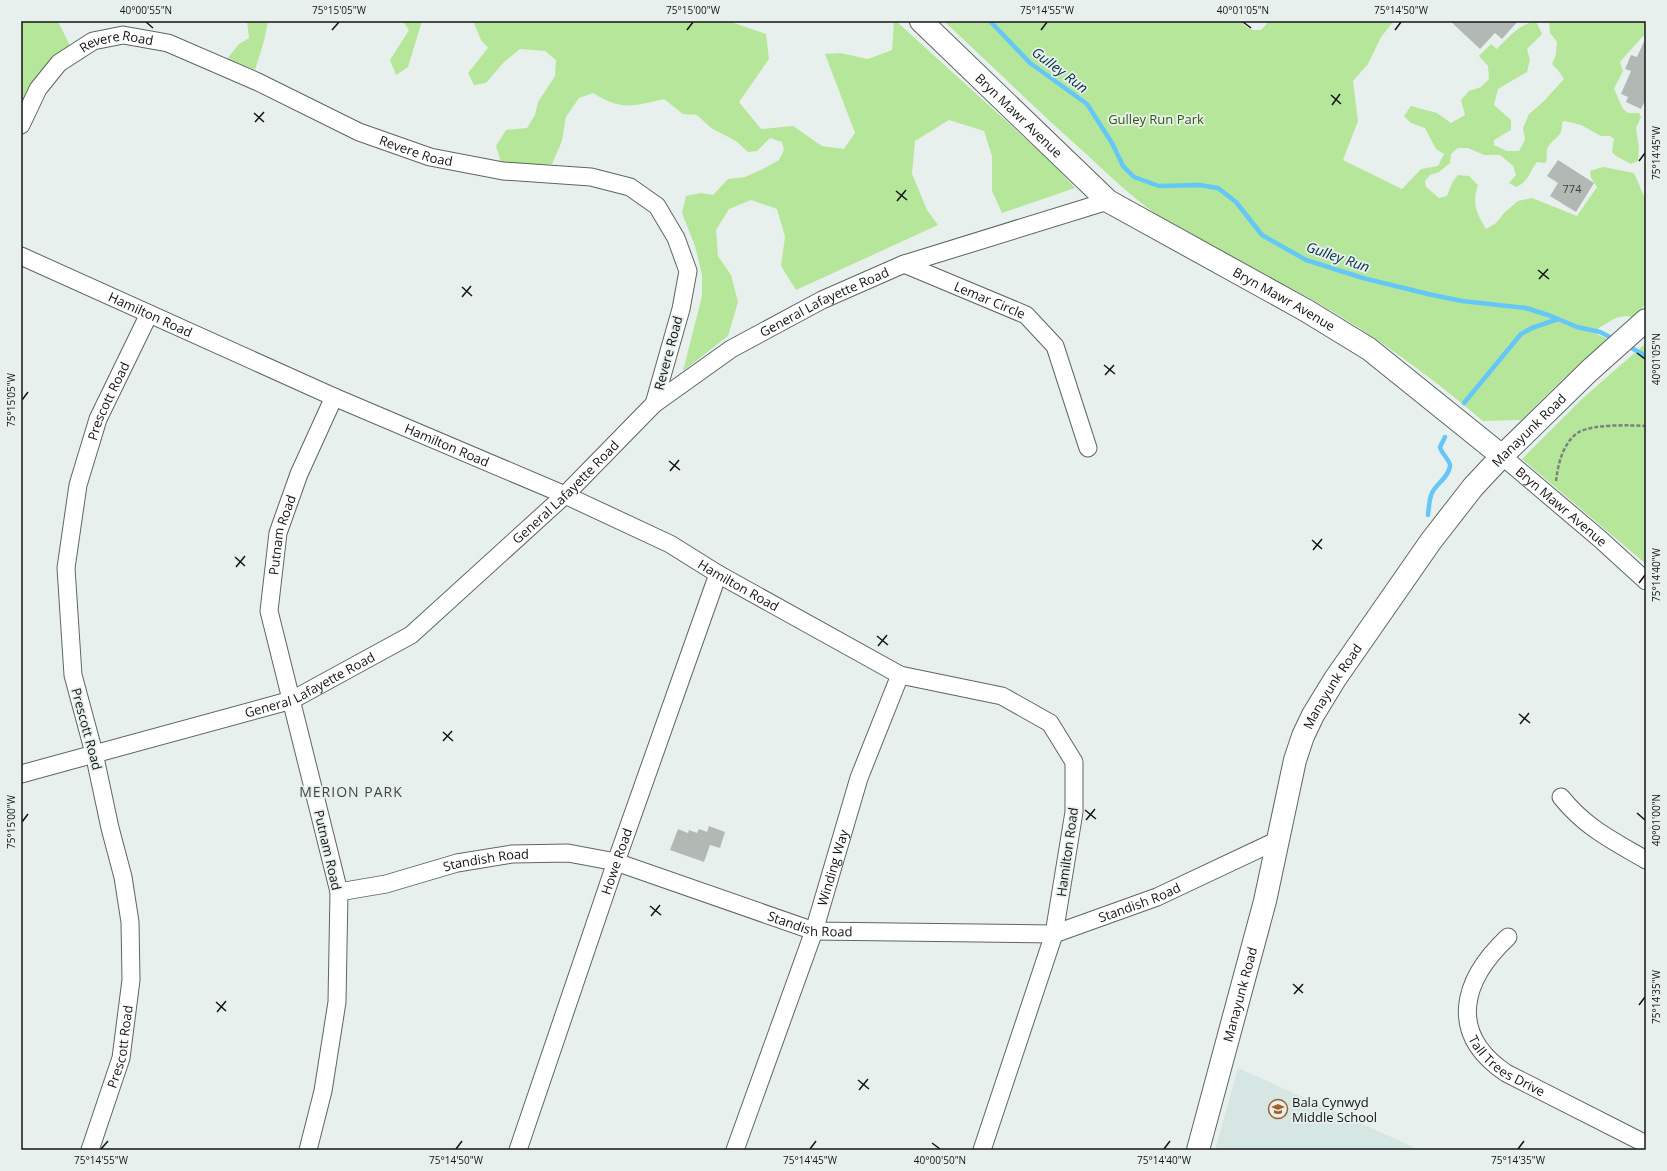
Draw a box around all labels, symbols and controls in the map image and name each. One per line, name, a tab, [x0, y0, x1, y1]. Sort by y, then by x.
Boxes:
text: 40°00'55"N	[120, 3, 172, 17]
text: 75°15'05"W	[312, 3, 367, 17]
text: 75°15'00"W	[666, 3, 721, 17]
text: 75°14'55"W	[1020, 3, 1075, 17]
text: 40°01'05"N	[1217, 3, 1269, 17]
text: 75°14'50"W	[1374, 3, 1429, 17]
street label: Revere Road	[76, 26, 155, 57]
water label: Gulley Run	[1028, 42, 1092, 97]
street label: Bryn Mawr Avenue	[971, 69, 1067, 162]
park label: Gulley Run Park	[1108, 110, 1204, 128]
text: 75°14'45"W	[1649, 125, 1663, 180]
street label: Revere Road	[377, 131, 454, 170]
house number: 774	[1563, 181, 1582, 196]
water label: Gulley Run	[1304, 237, 1372, 276]
street label: General Lafayette Road	[756, 263, 892, 341]
street label: Bryn Mawr Avenue	[1230, 263, 1338, 335]
street label: Lemar Circle	[951, 277, 1028, 323]
street label: Hamilton Road	[106, 288, 195, 341]
street label: Revere Road	[649, 314, 687, 392]
text: 40°01'05"N	[1649, 333, 1663, 385]
street label: Prescott Road	[83, 359, 134, 442]
text: 75°15'05"W	[4, 372, 18, 427]
street label: Manayunk Road	[1487, 389, 1570, 471]
street label: Hamilton Road	[402, 419, 492, 471]
street label: General Lafayette Road	[508, 436, 623, 548]
street label: Bryn Mawr Avenue	[1512, 462, 1611, 550]
street label: Putnam Road	[264, 492, 300, 576]
text: 75°14'40"W	[1649, 547, 1663, 602]
street label: Hamilton Road	[695, 555, 782, 615]
street label: Manayunk Road	[1299, 640, 1366, 732]
street label: General Lafayette Road	[243, 648, 378, 722]
street label: Prescott Road	[67, 686, 107, 772]
district label: MERION PARK	[299, 782, 403, 801]
text: 75°15'00"W	[4, 794, 18, 849]
text: 40°01'00"N	[1649, 794, 1663, 846]
street label: Hamilton Road	[1052, 806, 1082, 898]
street label: Putnam Road	[310, 808, 346, 892]
street label: Howe Road	[597, 826, 636, 897]
street label: Winding Way	[813, 827, 853, 908]
street label: Standish Road	[441, 845, 529, 876]
street label: Standish Road	[1096, 878, 1183, 926]
street label: Standish Road	[765, 907, 853, 940]
street label: Manayunk Road	[1218, 945, 1261, 1044]
text: 75°14'35"W	[1649, 969, 1663, 1024]
street label: Prescott Road	[102, 1004, 137, 1091]
street label: Tall Trees Drive	[1464, 1032, 1548, 1100]
place label: Bala Cynwyd Middle School	[1292, 1093, 1377, 1126]
school or university icon: Bala Cynwyd Middle School	[1267, 1098, 1289, 1120]
text: 75°14'55"W	[74, 1153, 129, 1167]
text: 75°14'50"W	[429, 1153, 484, 1167]
text: 75°14'45"W	[783, 1153, 838, 1167]
text: 40°00'50"N	[914, 1153, 966, 1167]
text: 75°14'40"W	[1137, 1153, 1192, 1167]
text: 75°14'35"W	[1491, 1153, 1546, 1167]

